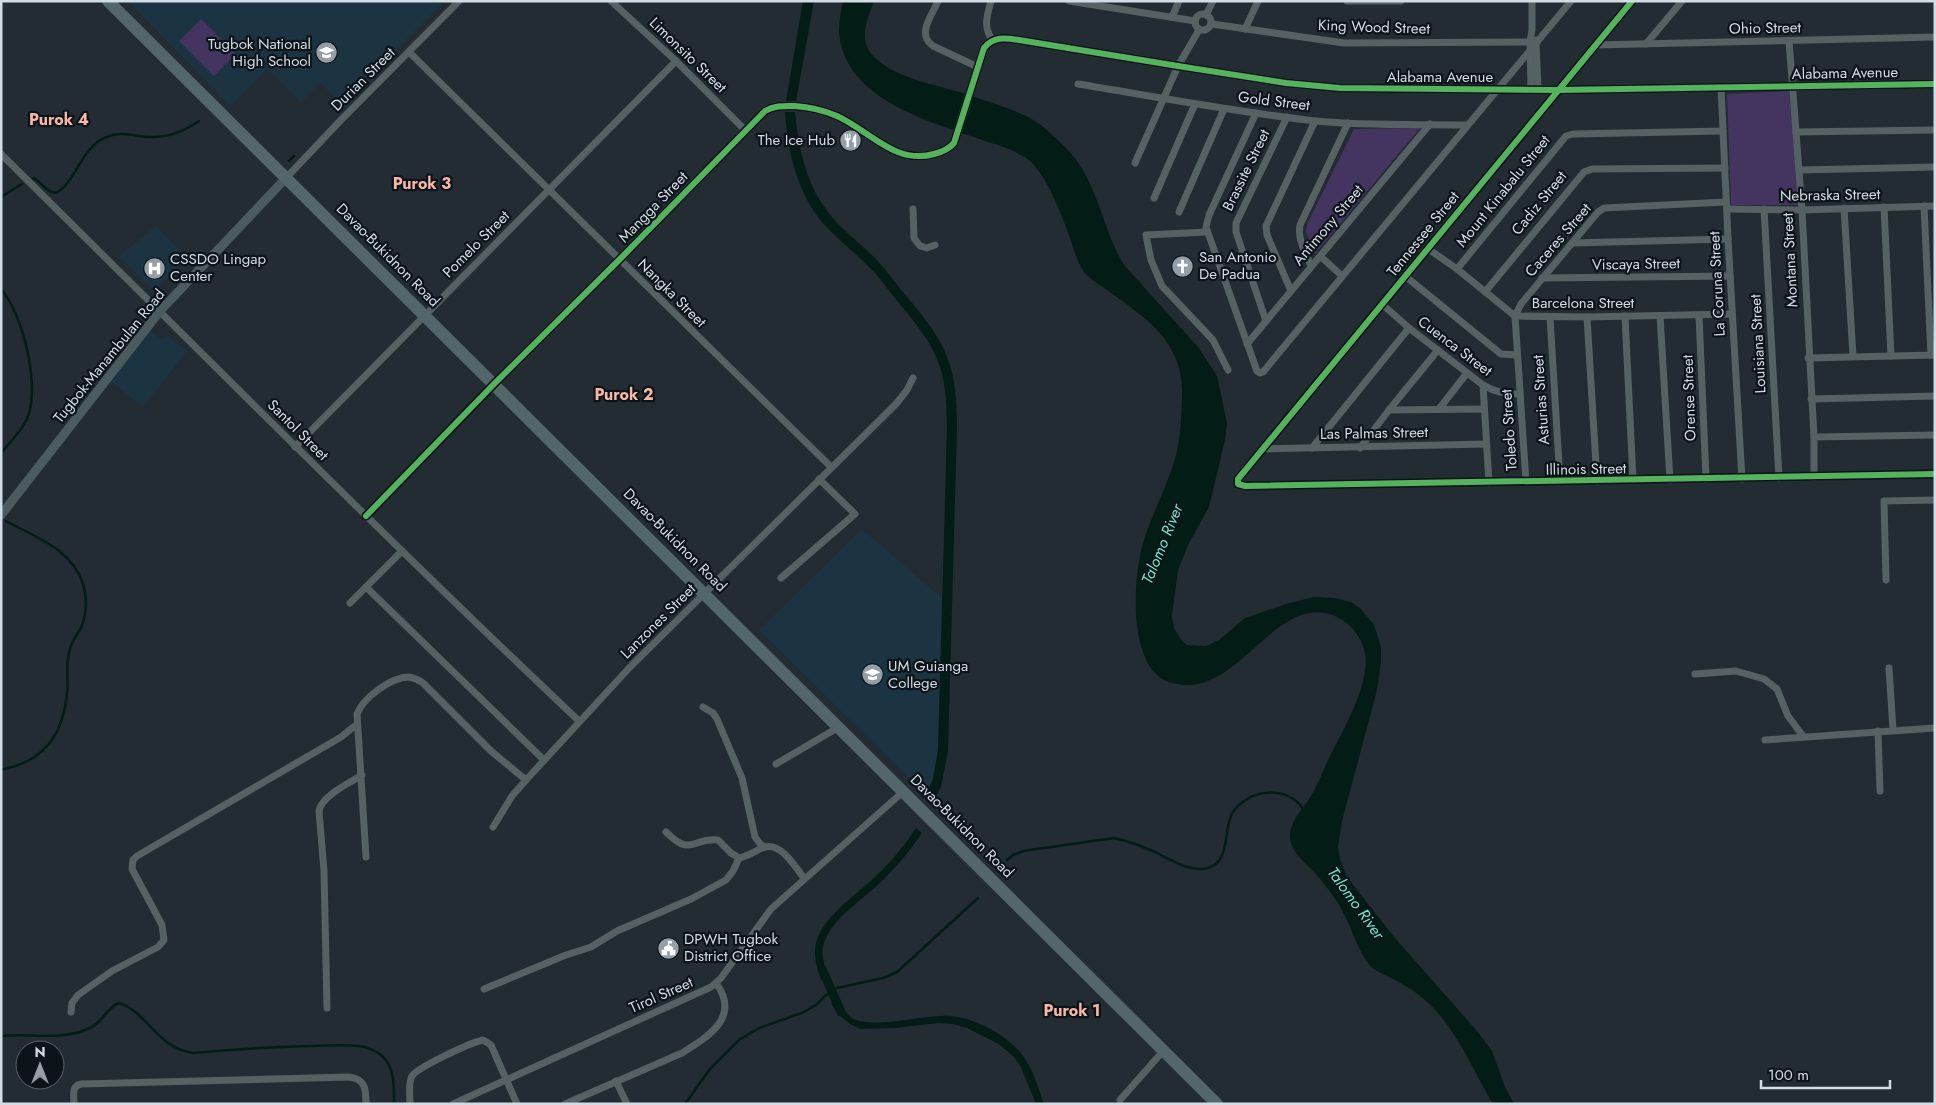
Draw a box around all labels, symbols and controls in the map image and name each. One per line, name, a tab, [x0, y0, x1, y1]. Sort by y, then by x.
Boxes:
street label: Limonsito Street	[644, 12, 732, 98]
street label: King Wood Street	[1318, 14, 1431, 40]
street label: Ohio Street	[1729, 16, 1802, 40]
place label: Tugbok National High School	[208, 33, 311, 72]
school or university icon: Tugbok National High School	[315, 41, 339, 65]
street label: Durian Street	[326, 42, 400, 116]
street label: Alabama Avenue	[1792, 61, 1899, 85]
street label: Alabama Avenue	[1387, 66, 1494, 88]
street label: Gold Street	[1237, 86, 1312, 116]
district label: Purok 4	[29, 108, 89, 131]
street label: Brassite Street	[1217, 125, 1275, 215]
restaurant icon: The Ice Hub	[839, 128, 863, 152]
place label: The Ice Hub	[758, 129, 835, 151]
street label: Mount Kinabalu Street	[1451, 130, 1556, 252]
street label: Mangga Street	[613, 166, 693, 248]
street label: Cadiz Street	[1506, 166, 1572, 240]
district label: Purok 3	[393, 172, 451, 195]
street label: Antimony Street	[1287, 179, 1369, 270]
street label: Nebraska Street	[1780, 183, 1881, 207]
street label: Tennessee Street	[1382, 186, 1465, 282]
street label: Davao-Bukidnon Road	[331, 198, 445, 312]
street label: Caceres Street	[1520, 198, 1597, 282]
street label: Pomelo Street	[437, 205, 515, 283]
street label: Montana Street	[1777, 212, 1803, 308]
street label: La Coruna Street	[1703, 230, 1731, 337]
place label: San Antonio De Padua	[1199, 246, 1276, 285]
place label: CSSDO Lingap Center	[170, 248, 267, 287]
street label: Viscaya Street	[1592, 252, 1681, 276]
street label: Nangka Street	[633, 254, 712, 333]
church icon: San Antonio De Padua	[1171, 254, 1195, 278]
hospital icon: CSSDO Lingap Center	[142, 256, 166, 280]
street label: Tugbok-Manambulan Road	[48, 284, 170, 428]
street label: Barcelona Street	[1532, 292, 1635, 314]
street label: Louisiana Street	[1744, 293, 1772, 394]
street label: Cuenca Street	[1413, 311, 1497, 382]
street label: Asturias Street	[1527, 354, 1555, 446]
street label: Orense Street	[1676, 354, 1702, 442]
district label: Purok 2	[594, 383, 654, 406]
street label: Toledo Street	[1495, 388, 1523, 472]
street label: Santol Street	[262, 394, 334, 466]
street label: Las Palmas Street	[1320, 421, 1429, 445]
street label: Illinois Street	[1545, 457, 1627, 481]
street label: Davao-Bukidnon Road	[618, 483, 732, 597]
water label: Talomo River	[1135, 499, 1189, 588]
street label: Lanzones Street	[615, 578, 701, 664]
place label: UM Guianga College	[888, 655, 968, 694]
school or university icon: UM Guianga College	[860, 663, 884, 687]
street label: Davao-Bukidnon Road	[905, 769, 1019, 883]
water label: Talomo River	[1322, 862, 1391, 945]
place label: DPWH Tugbok District Office	[684, 928, 778, 967]
public building icon: DPWH Tugbok District Office	[656, 936, 680, 960]
street label: Tirol Street	[626, 971, 697, 1019]
district label: Purok 1	[1044, 999, 1100, 1022]
north arrow	[15, 1040, 65, 1090]
text: N	[34, 1042, 46, 1062]
scale bar	[1761, 1058, 1890, 1090]
text: 100 m	[1768, 1064, 1809, 1086]

